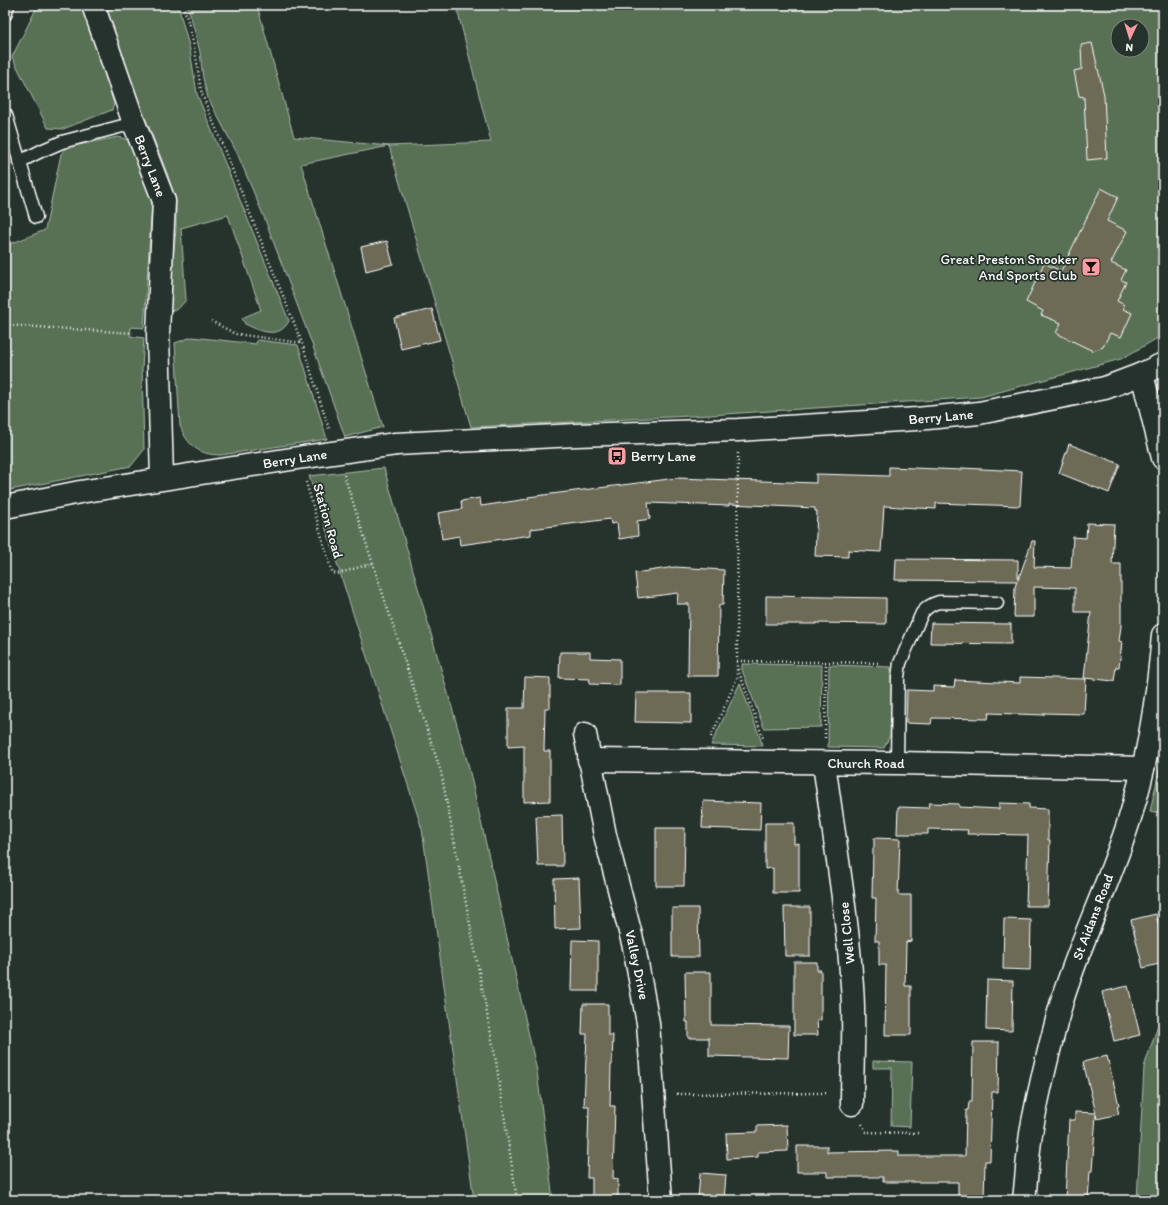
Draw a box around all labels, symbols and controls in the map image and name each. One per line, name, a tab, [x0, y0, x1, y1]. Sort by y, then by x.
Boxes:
north arrow	[1110, 18, 1150, 58]
text: N	[1125, 41, 1134, 54]
street label: Berry Lane	[130, 133, 170, 200]
place label: Great Preston Snooker And Sports Club	[940, 251, 1077, 284]
bar icon: Great Preston Snooker And Sports Club	[1080, 256, 1102, 278]
street label: Berry Lane	[908, 406, 974, 428]
street label: Berry Lane	[262, 445, 329, 472]
bus stop icon: Berry Lane	[606, 445, 628, 467]
place label: Berry Lane	[631, 448, 696, 465]
street label: Station Road	[309, 481, 347, 561]
street label: Church Road	[827, 755, 905, 772]
street label: St Aidans Road	[1069, 871, 1117, 962]
street label: Well Close	[835, 901, 859, 965]
street label: Valley Drive	[621, 929, 653, 1002]

